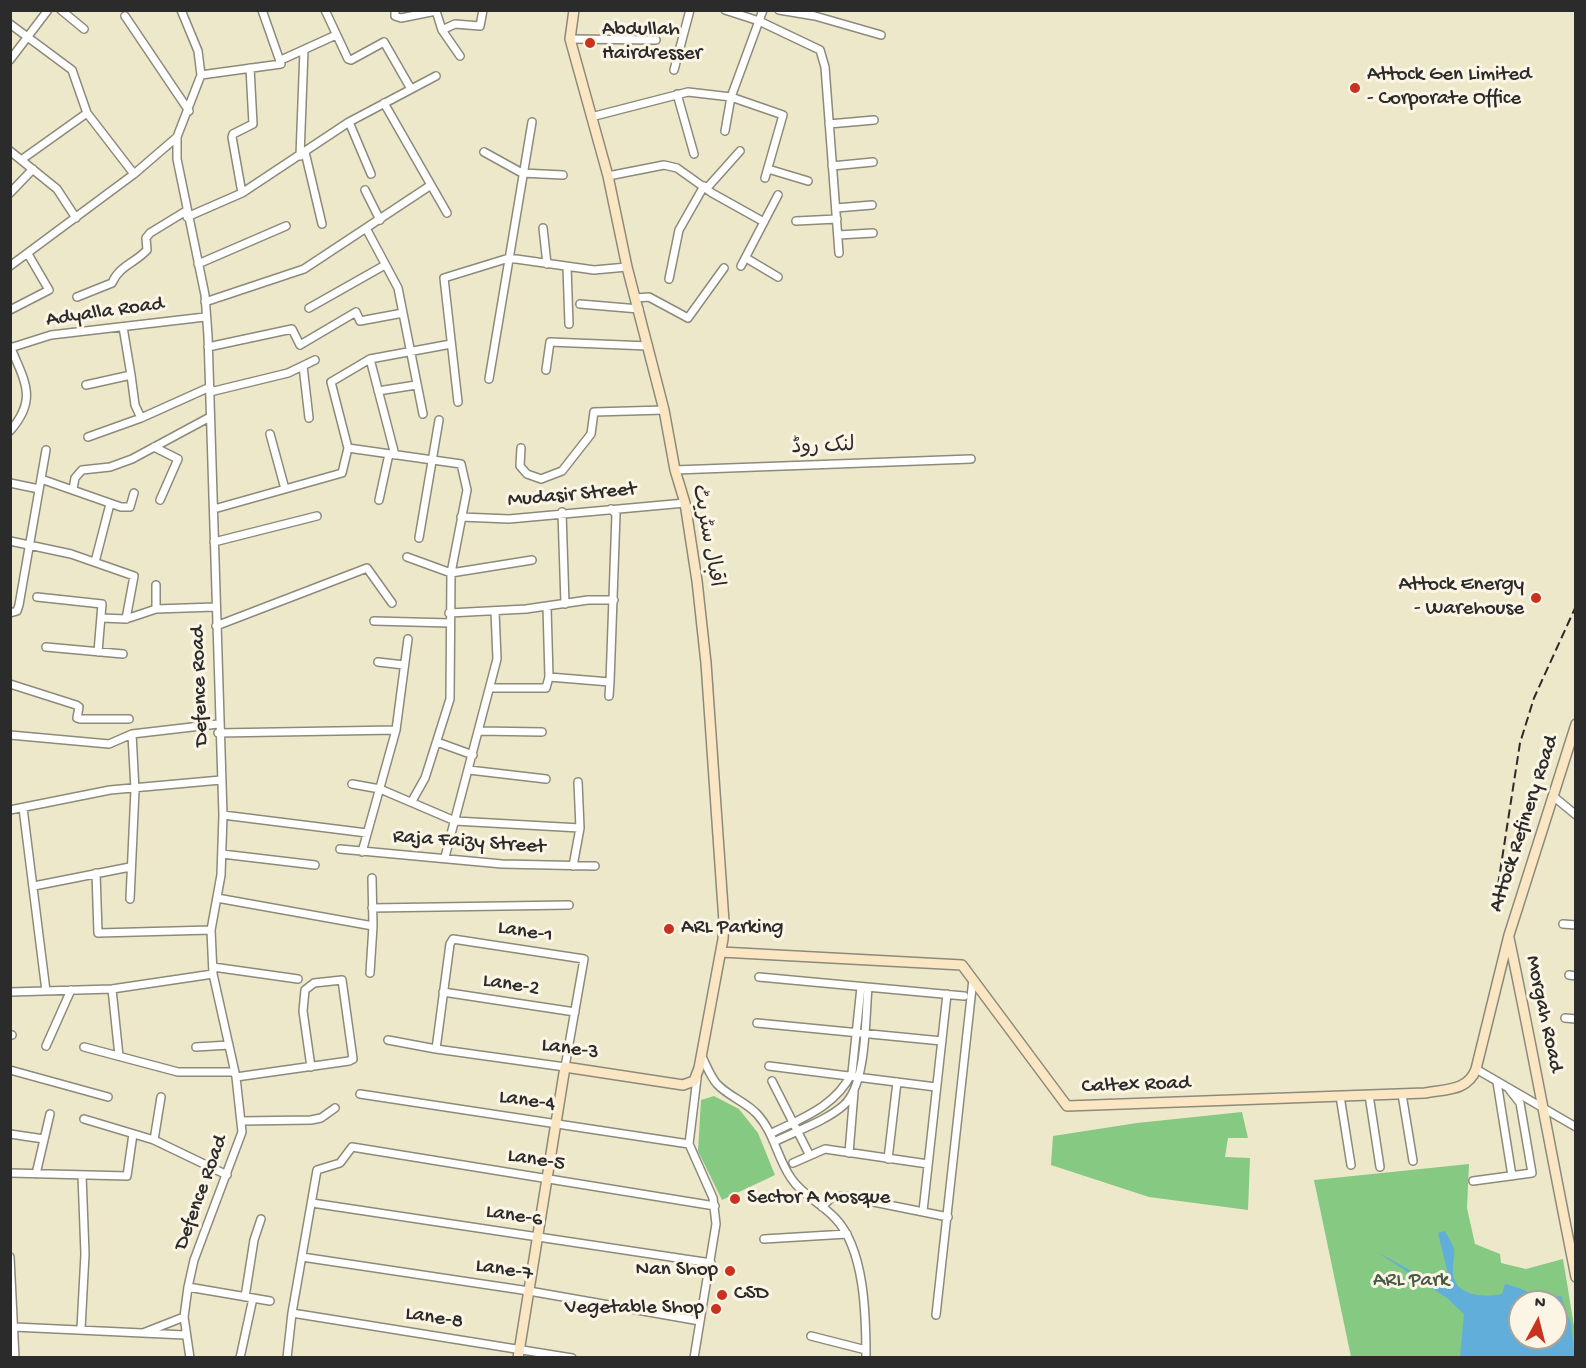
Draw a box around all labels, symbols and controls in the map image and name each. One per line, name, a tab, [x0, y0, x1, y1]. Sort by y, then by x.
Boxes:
place label: Abdullah Hairdresser	[602, 18, 702, 68]
marker: Abdullah Hairdresser	[583, 36, 597, 50]
place label: Attock Gen Limited - Corporate Office	[1367, 63, 1531, 113]
marker: Attock Gen Limited - Corporate Office	[1348, 81, 1362, 95]
street label: Adyalla Road	[45, 292, 165, 334]
street label: لنک روڈ	[791, 434, 855, 462]
street label: Mudasir Street	[507, 478, 637, 514]
street label: اقبال سٹریٹ	[685, 483, 727, 589]
place label: Attock Energy - Warehouse	[1398, 573, 1524, 623]
marker: Attock Energy - Warehouse	[1529, 591, 1543, 605]
street label: Defence Road	[186, 625, 216, 747]
street label: Attock Refinery Road	[1485, 733, 1565, 915]
street label: Raja Faizy Street	[392, 825, 546, 861]
street label: Lane-1	[496, 916, 554, 950]
place label: ARL Parking	[681, 916, 784, 942]
marker: ARL Parking	[662, 922, 676, 936]
street label: Morgah Road	[1518, 953, 1568, 1075]
street label: Lane-2	[481, 969, 541, 1003]
street label: Lane-3	[540, 1034, 600, 1066]
street label: Caltex Road	[1081, 1072, 1191, 1100]
street label: Lane-4	[497, 1086, 557, 1118]
street label: Defence Road	[170, 1132, 234, 1254]
street label: Lane-5	[505, 1144, 567, 1178]
place label: Sector A Mosque	[747, 1186, 890, 1212]
marker: Sector A Mosque	[728, 1192, 742, 1206]
street label: Lane-6	[484, 1200, 544, 1234]
street label: Lane-7	[474, 1254, 534, 1288]
place label: Nan Shop	[635, 1258, 718, 1284]
marker: Nan Shop	[723, 1264, 737, 1278]
park label: ARL Park	[1373, 1269, 1449, 1295]
place label: CSD	[734, 1282, 769, 1308]
marker: CSD	[715, 1288, 729, 1302]
north arrow	[1508, 1290, 1568, 1350]
text: N	[1534, 1294, 1546, 1314]
place label: Vegetable Shop	[565, 1296, 704, 1322]
street label: Lane-8	[403, 1302, 465, 1336]
marker: Vegetable Shop	[709, 1302, 723, 1316]

